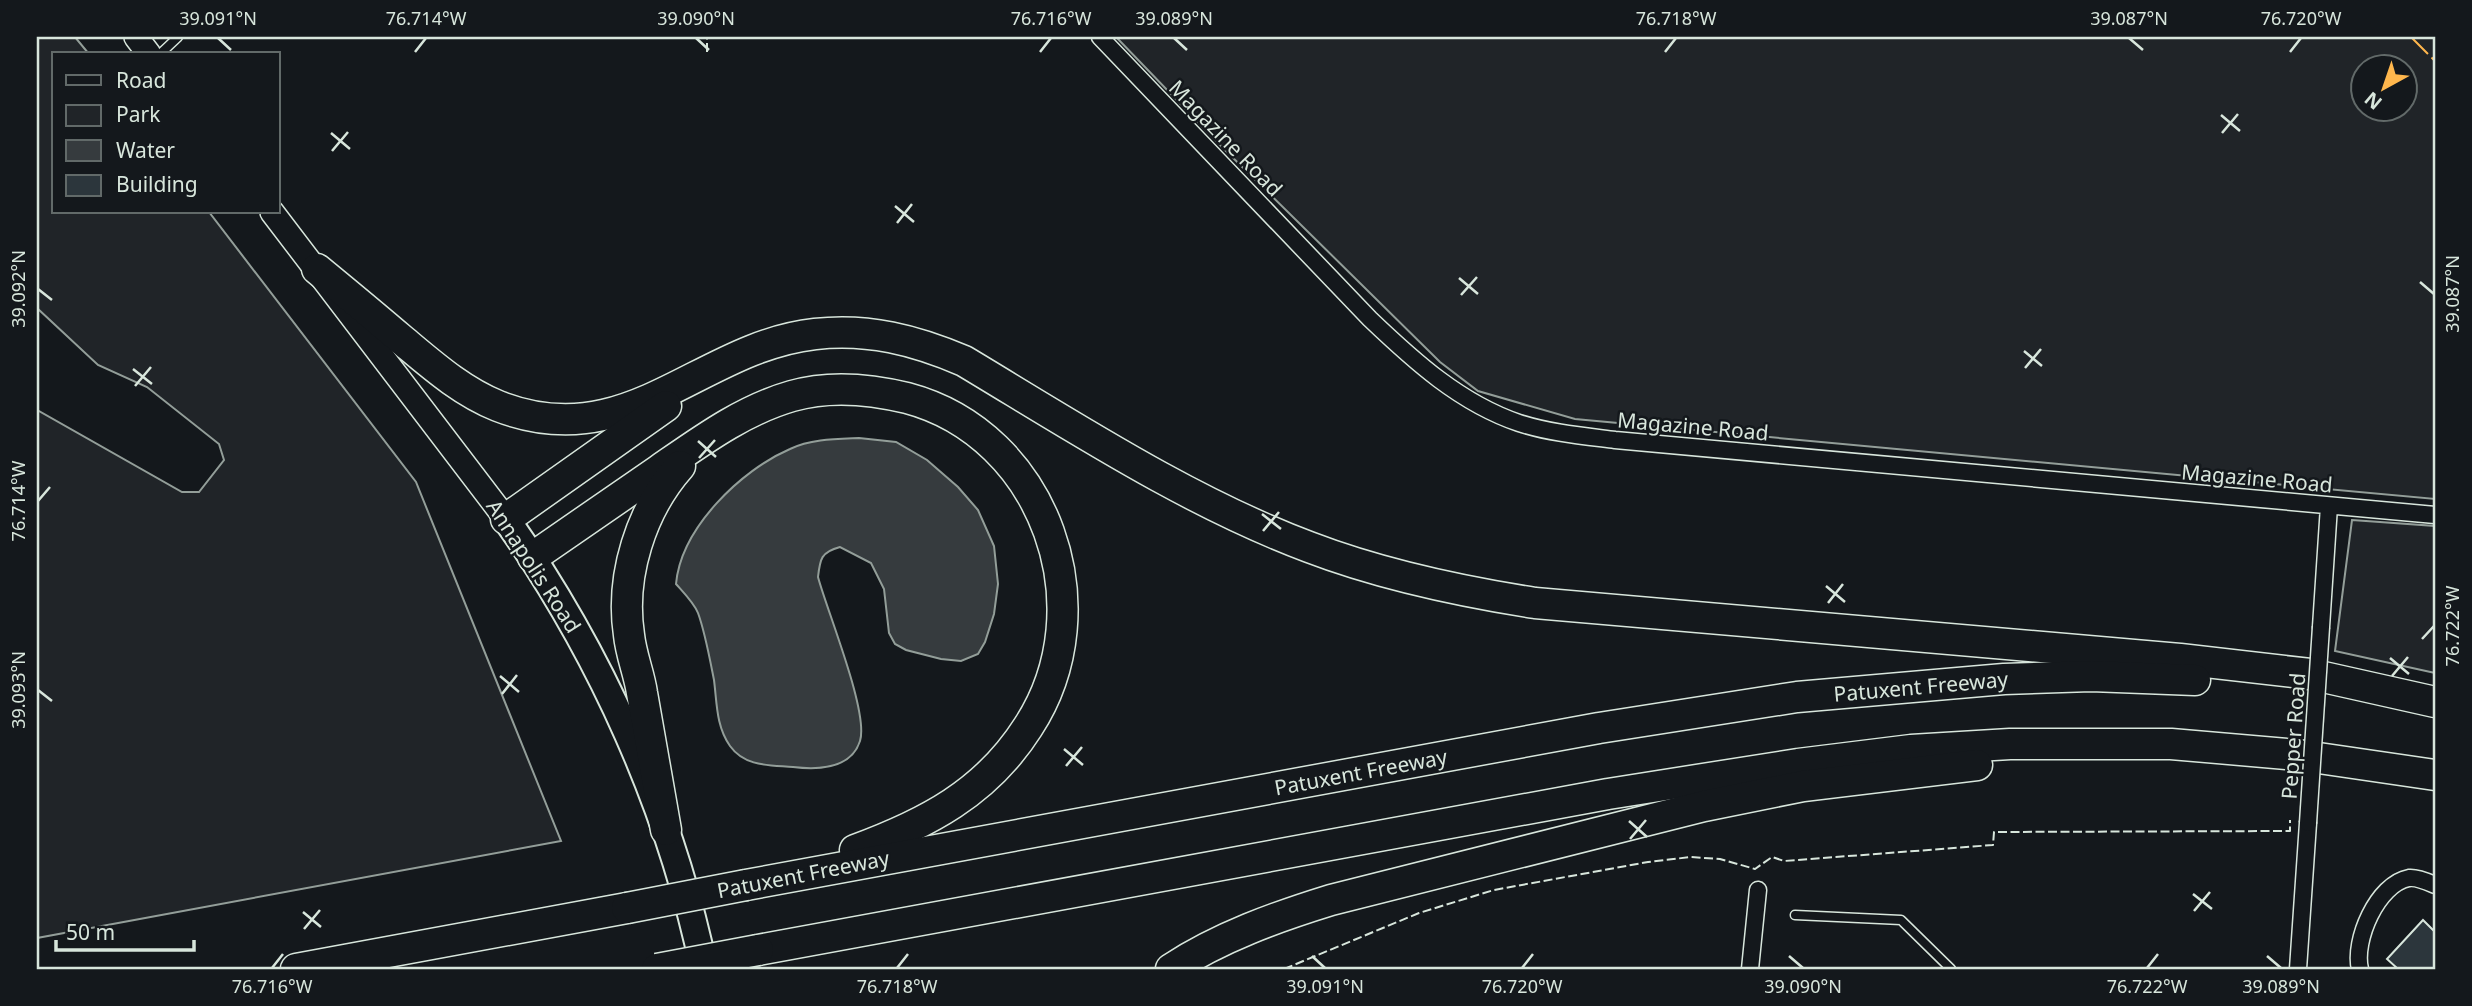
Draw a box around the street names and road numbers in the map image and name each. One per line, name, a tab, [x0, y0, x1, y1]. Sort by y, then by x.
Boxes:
street label: Magazine Road	[1163, 74, 1289, 202]
street label: Magazine Road	[1616, 405, 1770, 447]
street label: Magazine Road	[2180, 457, 2334, 499]
street label: Annapolis Road	[480, 494, 588, 638]
street label: Patuxent Freeway	[1832, 665, 2010, 708]
street label: Pepper Road	[2275, 672, 2311, 800]
street label: Patuxent Freeway	[1272, 742, 1450, 801]
street label: Patuxent Freeway	[714, 844, 892, 904]

